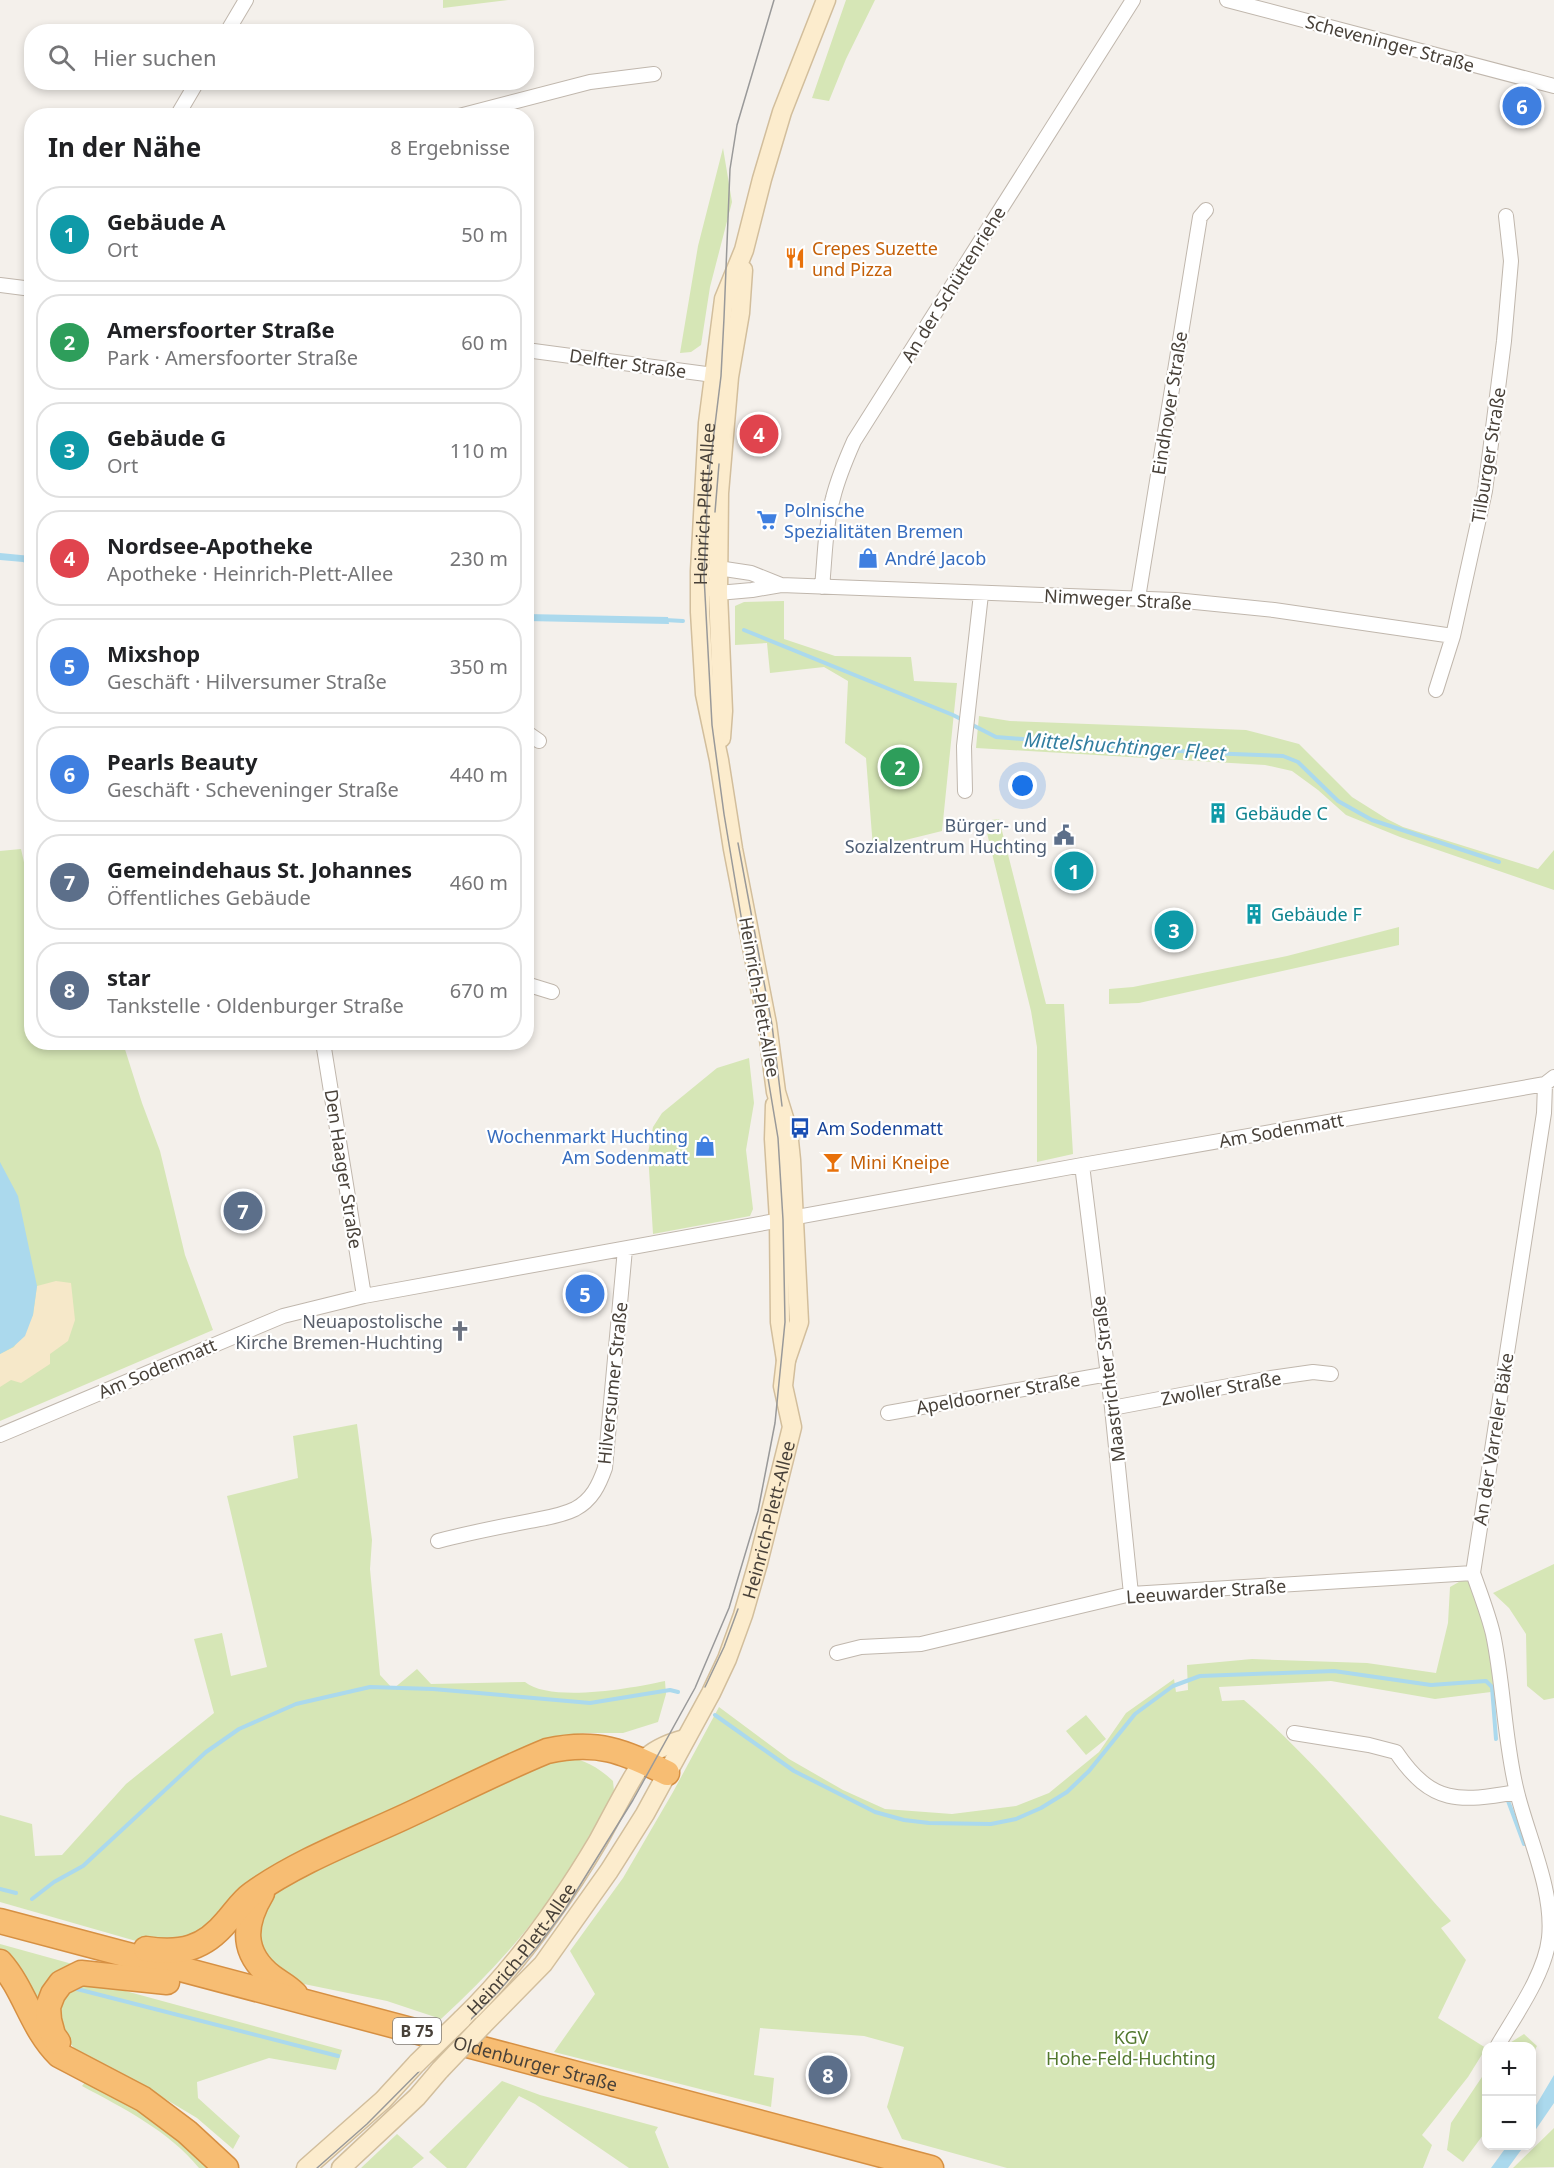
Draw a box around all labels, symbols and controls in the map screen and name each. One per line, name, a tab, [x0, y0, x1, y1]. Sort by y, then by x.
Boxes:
street label: Scheveninger Straße	[1303, 9, 1477, 77]
search box	[24, 24, 534, 90]
icon: search	[45, 41, 78, 74]
text: Hier suchen	[93, 42, 217, 72]
pin: 6	[1502, 84, 1541, 128]
text: In der Nähe	[48, 129, 201, 165]
text: 8 Ergebnisse	[390, 134, 510, 161]
street label: An der Schüttenriehe	[895, 202, 1011, 366]
text: Gebäude A	[107, 206, 225, 236]
text: 1	[64, 221, 75, 248]
text: 50 m	[461, 221, 508, 248]
text: Ort	[107, 236, 138, 263]
place label: Crepes Suzette und Pizza	[812, 236, 938, 281]
restaurant icon: Crepes Suzette und Pizza	[783, 246, 807, 270]
text: Amersfoorter Straße	[107, 314, 335, 344]
text: 2	[64, 329, 75, 356]
text: 60 m	[461, 329, 508, 356]
street label: Eindhover Straße	[1146, 330, 1192, 476]
street label: Delfter Straße	[568, 343, 688, 383]
text: Park · Amersfoorter Straße	[107, 344, 358, 371]
street label: Tilburger Straße	[1465, 385, 1511, 525]
pin: 4	[740, 412, 778, 456]
text: Gebäude G	[107, 422, 226, 452]
street label: Heinrich-Plett-Allee	[688, 422, 720, 585]
text: 3	[64, 437, 75, 464]
text: 110 m	[450, 437, 508, 464]
text: Ort	[107, 452, 138, 479]
place label: Polnische Spezialitäten Bremen	[784, 498, 964, 543]
supermarket icon: Polnische Spezialitäten Bremen	[755, 508, 779, 532]
text: Nordsee-Apotheke	[107, 530, 313, 560]
text: 4	[64, 545, 75, 572]
text: 230 m	[450, 545, 508, 572]
shop icon: André Jacob	[856, 546, 880, 570]
place label: André Jacob	[885, 546, 986, 570]
text: Apotheke · Heinrich-Plett-Allee	[107, 560, 393, 587]
street label: Nimweger Straße	[1044, 583, 1192, 615]
text: Mixshop	[107, 638, 200, 668]
text: 5	[64, 653, 75, 680]
text: 350 m	[450, 653, 508, 680]
text: Geschäft · Hilversumer Straße	[107, 668, 387, 695]
water label: Mittelshuchtinger Fleet	[1023, 725, 1228, 767]
pin: 2	[880, 744, 920, 789]
text: Pearls Beauty	[107, 746, 257, 776]
text: 6	[64, 761, 75, 788]
text: 440 m	[450, 761, 508, 788]
your location	[1008, 771, 1037, 800]
text: Geschäft · Scheveninger Straße	[107, 776, 399, 803]
building icon: Gebäude C	[1206, 801, 1230, 825]
place label: Gebäude C	[1235, 801, 1328, 825]
place label: Bürger- und Sozialzentrum Huchting	[845, 813, 1047, 858]
public building icon: Bürger- und Sozialzentrum Huchting	[1052, 823, 1076, 847]
pin: 1	[1054, 848, 1094, 894]
text: Gemeindehaus St. Johannes	[107, 854, 412, 884]
text: 7	[64, 869, 75, 896]
text: 460 m	[450, 869, 508, 896]
text: Öffentliches Gebäude	[107, 884, 311, 911]
building icon: Gebäude F	[1242, 902, 1266, 926]
place label: Gebäude F	[1271, 902, 1362, 926]
pin: 3	[1154, 908, 1194, 952]
street label: Heinrich-Plett-Allee	[734, 915, 786, 1079]
text: star	[107, 962, 151, 992]
text: 8	[64, 977, 75, 1004]
text: 670 m	[450, 977, 508, 1004]
text: Tankstelle · Oldenburger Straße	[107, 992, 404, 1019]
street label: Den Haager Straße	[320, 1088, 368, 1250]
street label: Am Sodenmatt	[1217, 1107, 1346, 1153]
bus stop icon: Am Sodenmatt	[788, 1116, 812, 1140]
place label: Am Sodenmatt	[817, 1116, 944, 1140]
place label: Wochenmarkt Huchting Am Sodenmatt	[487, 1124, 688, 1169]
shop icon: Wochenmarkt Huchting Am Sodenmatt	[693, 1134, 717, 1158]
bar icon: Mini Kneipe	[821, 1150, 845, 1174]
place label: Mini Kneipe	[850, 1150, 950, 1174]
pin: 7	[224, 1188, 262, 1234]
pin: 5	[566, 1272, 604, 1316]
street label: Maastrichter Straße	[1086, 1295, 1130, 1463]
street label: Hilversumer Straße	[592, 1301, 632, 1465]
place label: Neuapostolische Kirche Bremen-Huchting	[235, 1309, 443, 1354]
church icon: Neuapostolische Kirche Bremen-Huchting	[448, 1319, 472, 1343]
street label: Am Sodenmatt	[94, 1332, 220, 1404]
street label: An der Varreler Bäke	[1468, 1351, 1518, 1527]
street label: Zwoller Straße	[1159, 1366, 1283, 1410]
street label: Apeldoorner Straße	[914, 1367, 1082, 1419]
street label: Heinrich-Plett-Allee	[736, 1438, 800, 1602]
street label: Leeuwarder Straße	[1125, 1573, 1287, 1609]
street label: Heinrich-Plett-Allee	[461, 1878, 581, 2020]
road number: B 75	[393, 2018, 441, 2044]
park label: KGV Hohe-Feld-Huchting	[1046, 2025, 1216, 2070]
street label: Oldenburger Straße	[451, 2030, 620, 2096]
map controls	[1482, 2042, 1536, 2150]
button: +	[1482, 2042, 1536, 2096]
pin: 8	[808, 2052, 848, 2098]
button: −	[1482, 2096, 1536, 2150]

